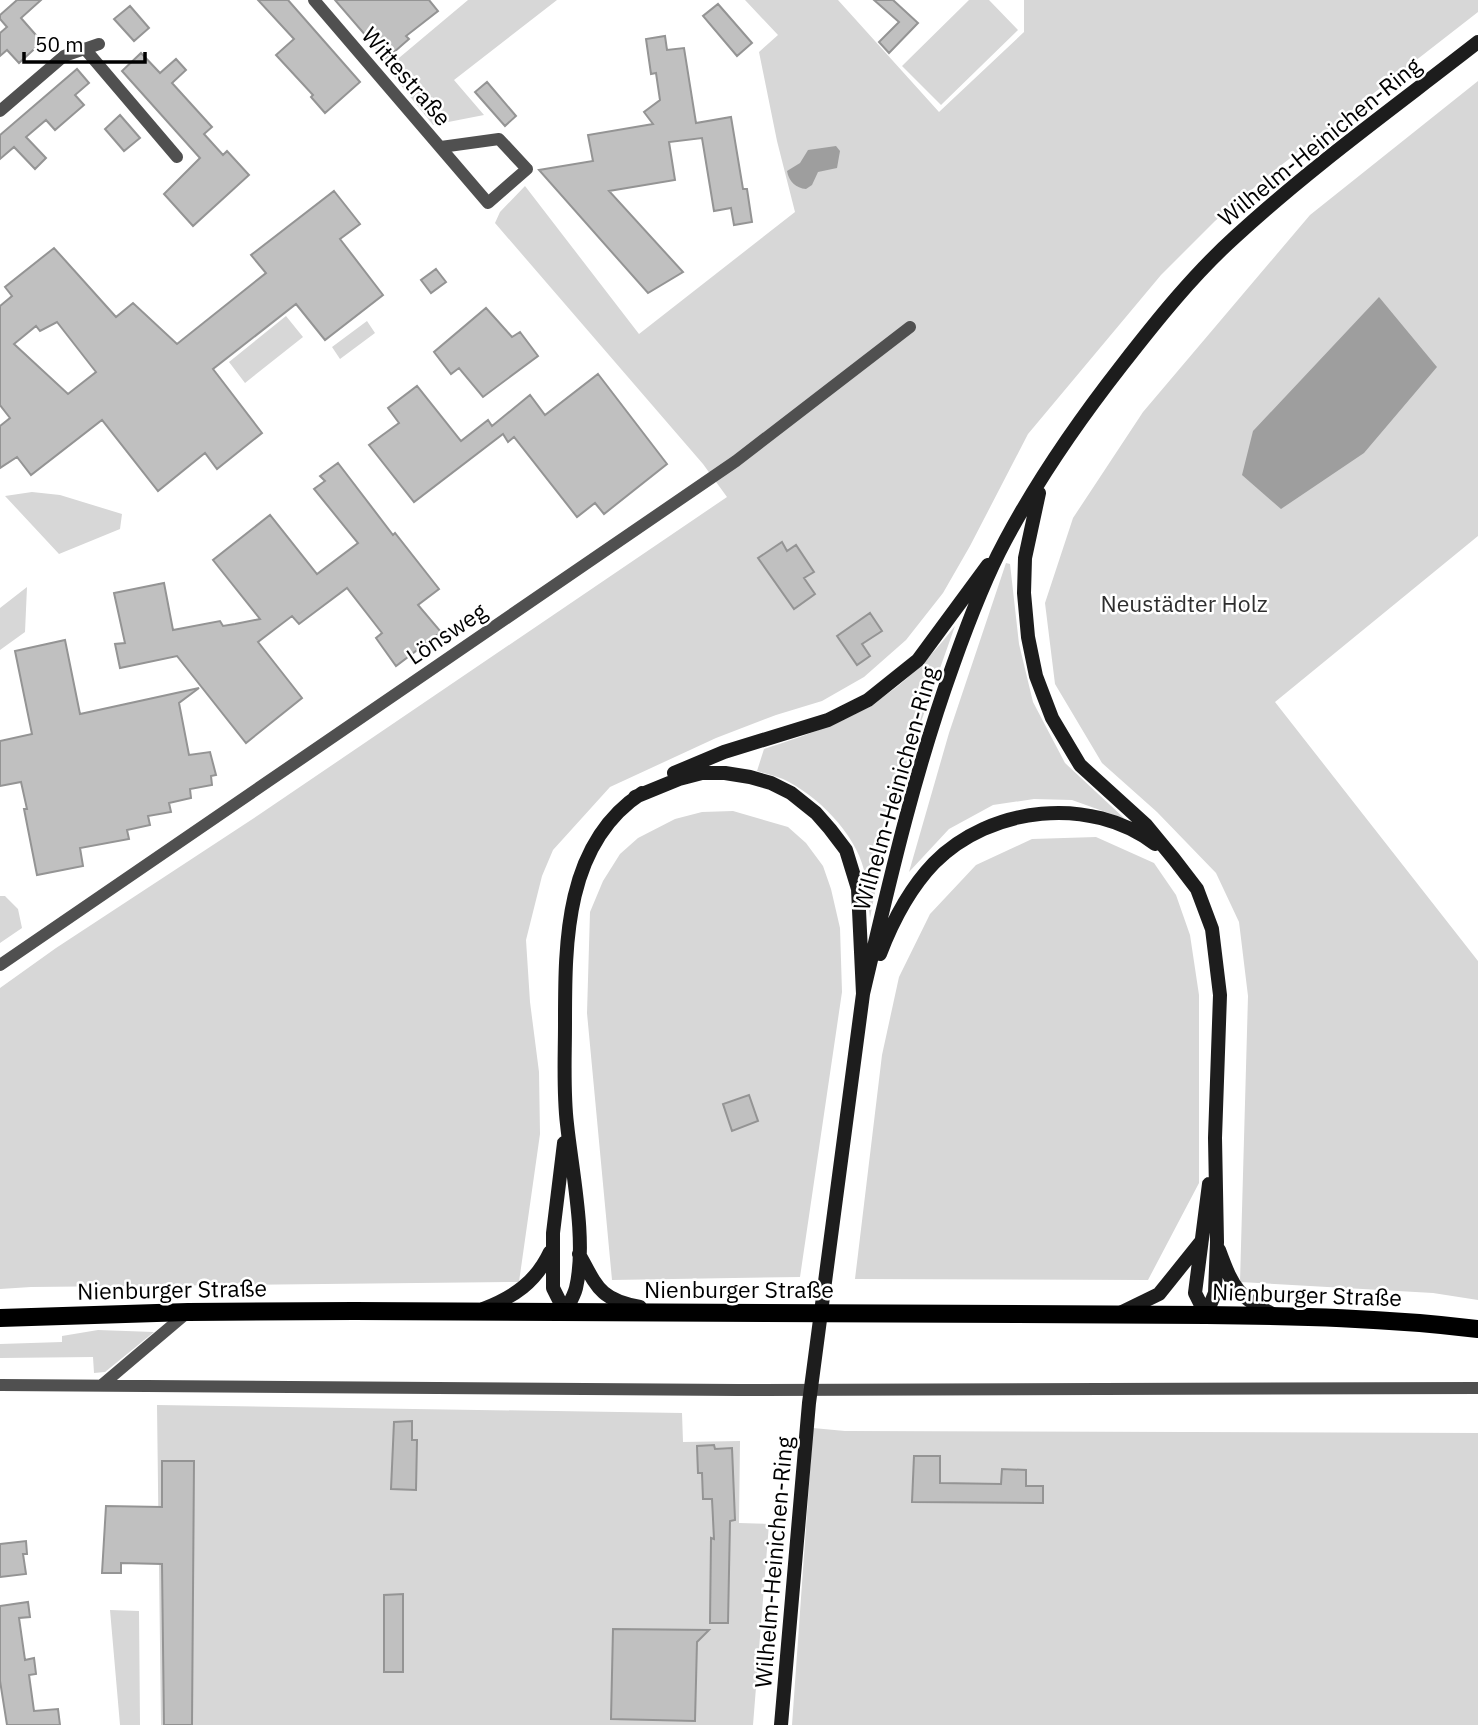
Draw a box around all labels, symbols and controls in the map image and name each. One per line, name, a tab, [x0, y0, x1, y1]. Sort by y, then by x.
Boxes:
street label: Wittestraße	[356, 20, 458, 132]
scale bar	[24, 21, 145, 65]
text: 50 m	[35, 30, 84, 58]
street label: Wilhelm-Heinichen-Ring	[1212, 50, 1426, 232]
park label: Neustädter Holz	[1100, 588, 1268, 618]
street label: Lönsweg	[400, 595, 492, 671]
street label: Wilhelm-Heinichen-Ring	[846, 663, 944, 913]
street label: Nienburger Straße	[77, 1272, 267, 1306]
street label: Nienburger Straße	[644, 1274, 834, 1304]
street label: Nienburger Straße	[1212, 1276, 1402, 1312]
street label: Wilhelm-Heinichen-Ring	[747, 1435, 799, 1689]

